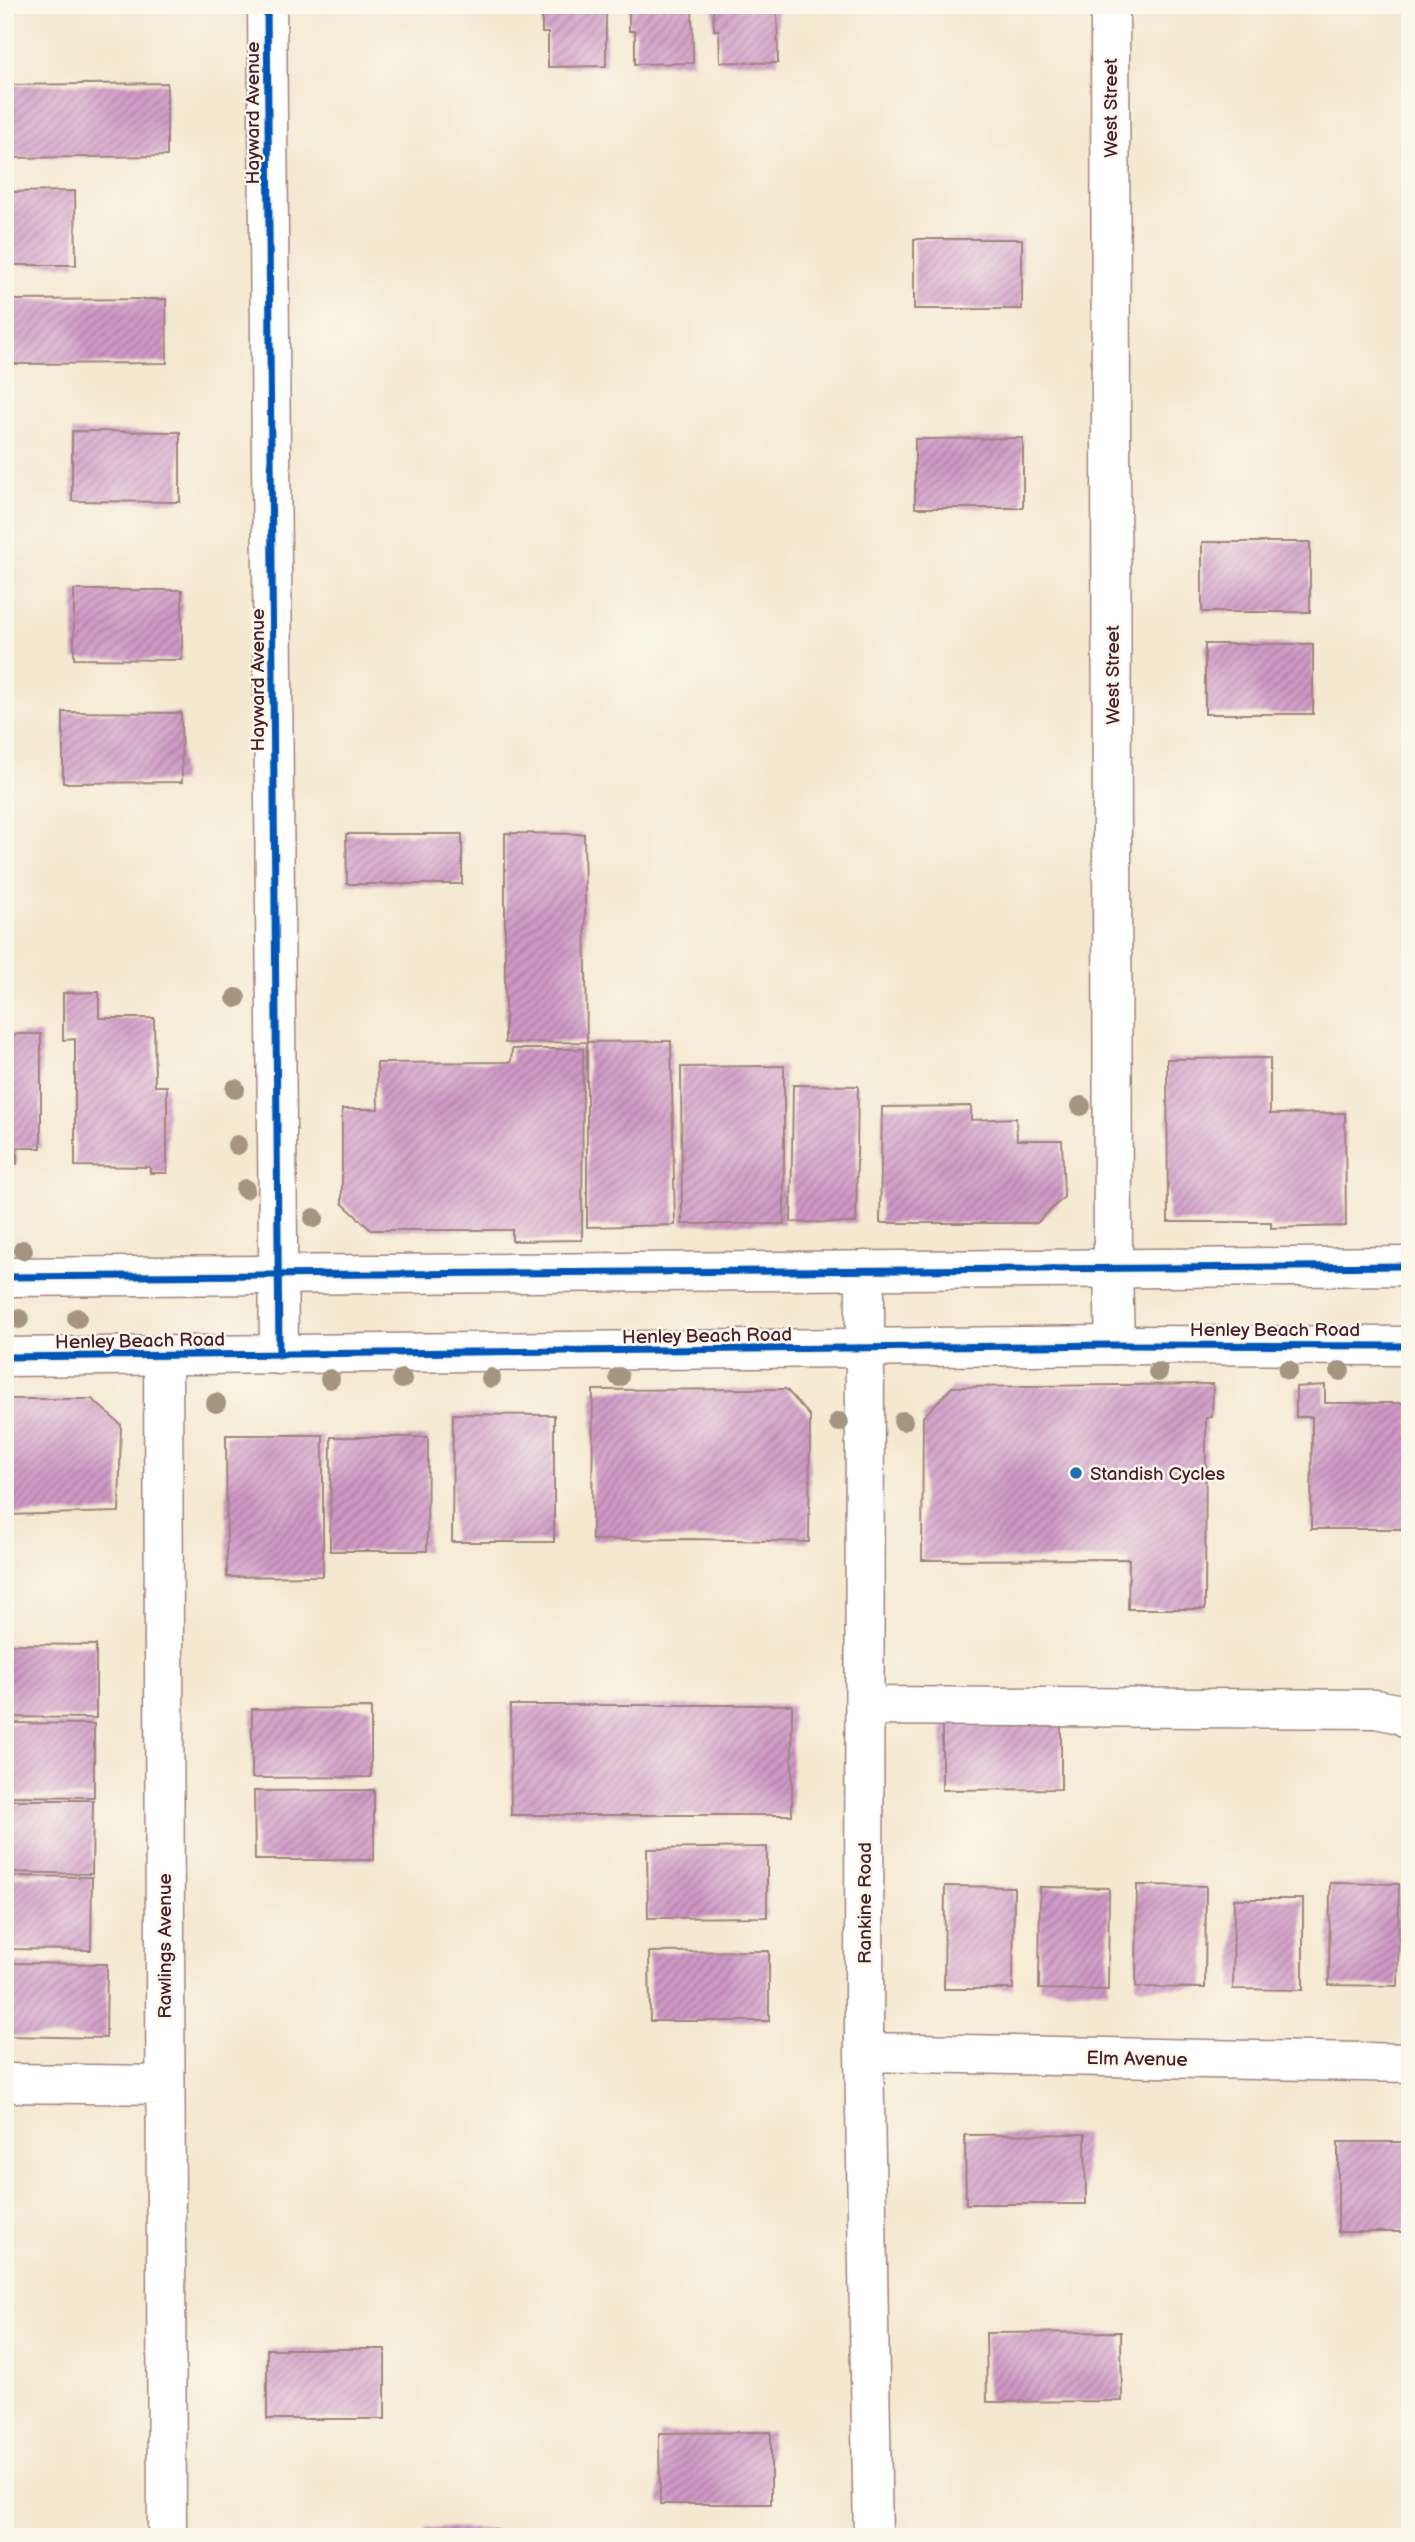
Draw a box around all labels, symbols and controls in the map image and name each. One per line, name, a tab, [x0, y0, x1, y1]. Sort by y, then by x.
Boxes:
street label: Hayward Avenue	[242, 42, 265, 184]
street label: West Street	[1100, 58, 1123, 158]
street label: Hayward Avenue	[247, 609, 270, 751]
street label: West Street	[1102, 625, 1125, 725]
street label: Henley Beach Road	[1190, 1319, 1360, 1342]
street label: Henley Beach Road	[622, 1324, 792, 1349]
street label: Henley Beach Road	[55, 1329, 225, 1354]
place label: Standish Cycles	[1090, 1463, 1225, 1486]
marker: Standish Cycles	[1068, 1465, 1084, 1481]
street label: Rankine Road	[854, 1842, 877, 1964]
street label: Rawlings Avenue	[154, 1873, 177, 2019]
street label: Elm Avenue	[1086, 2047, 1188, 2072]

